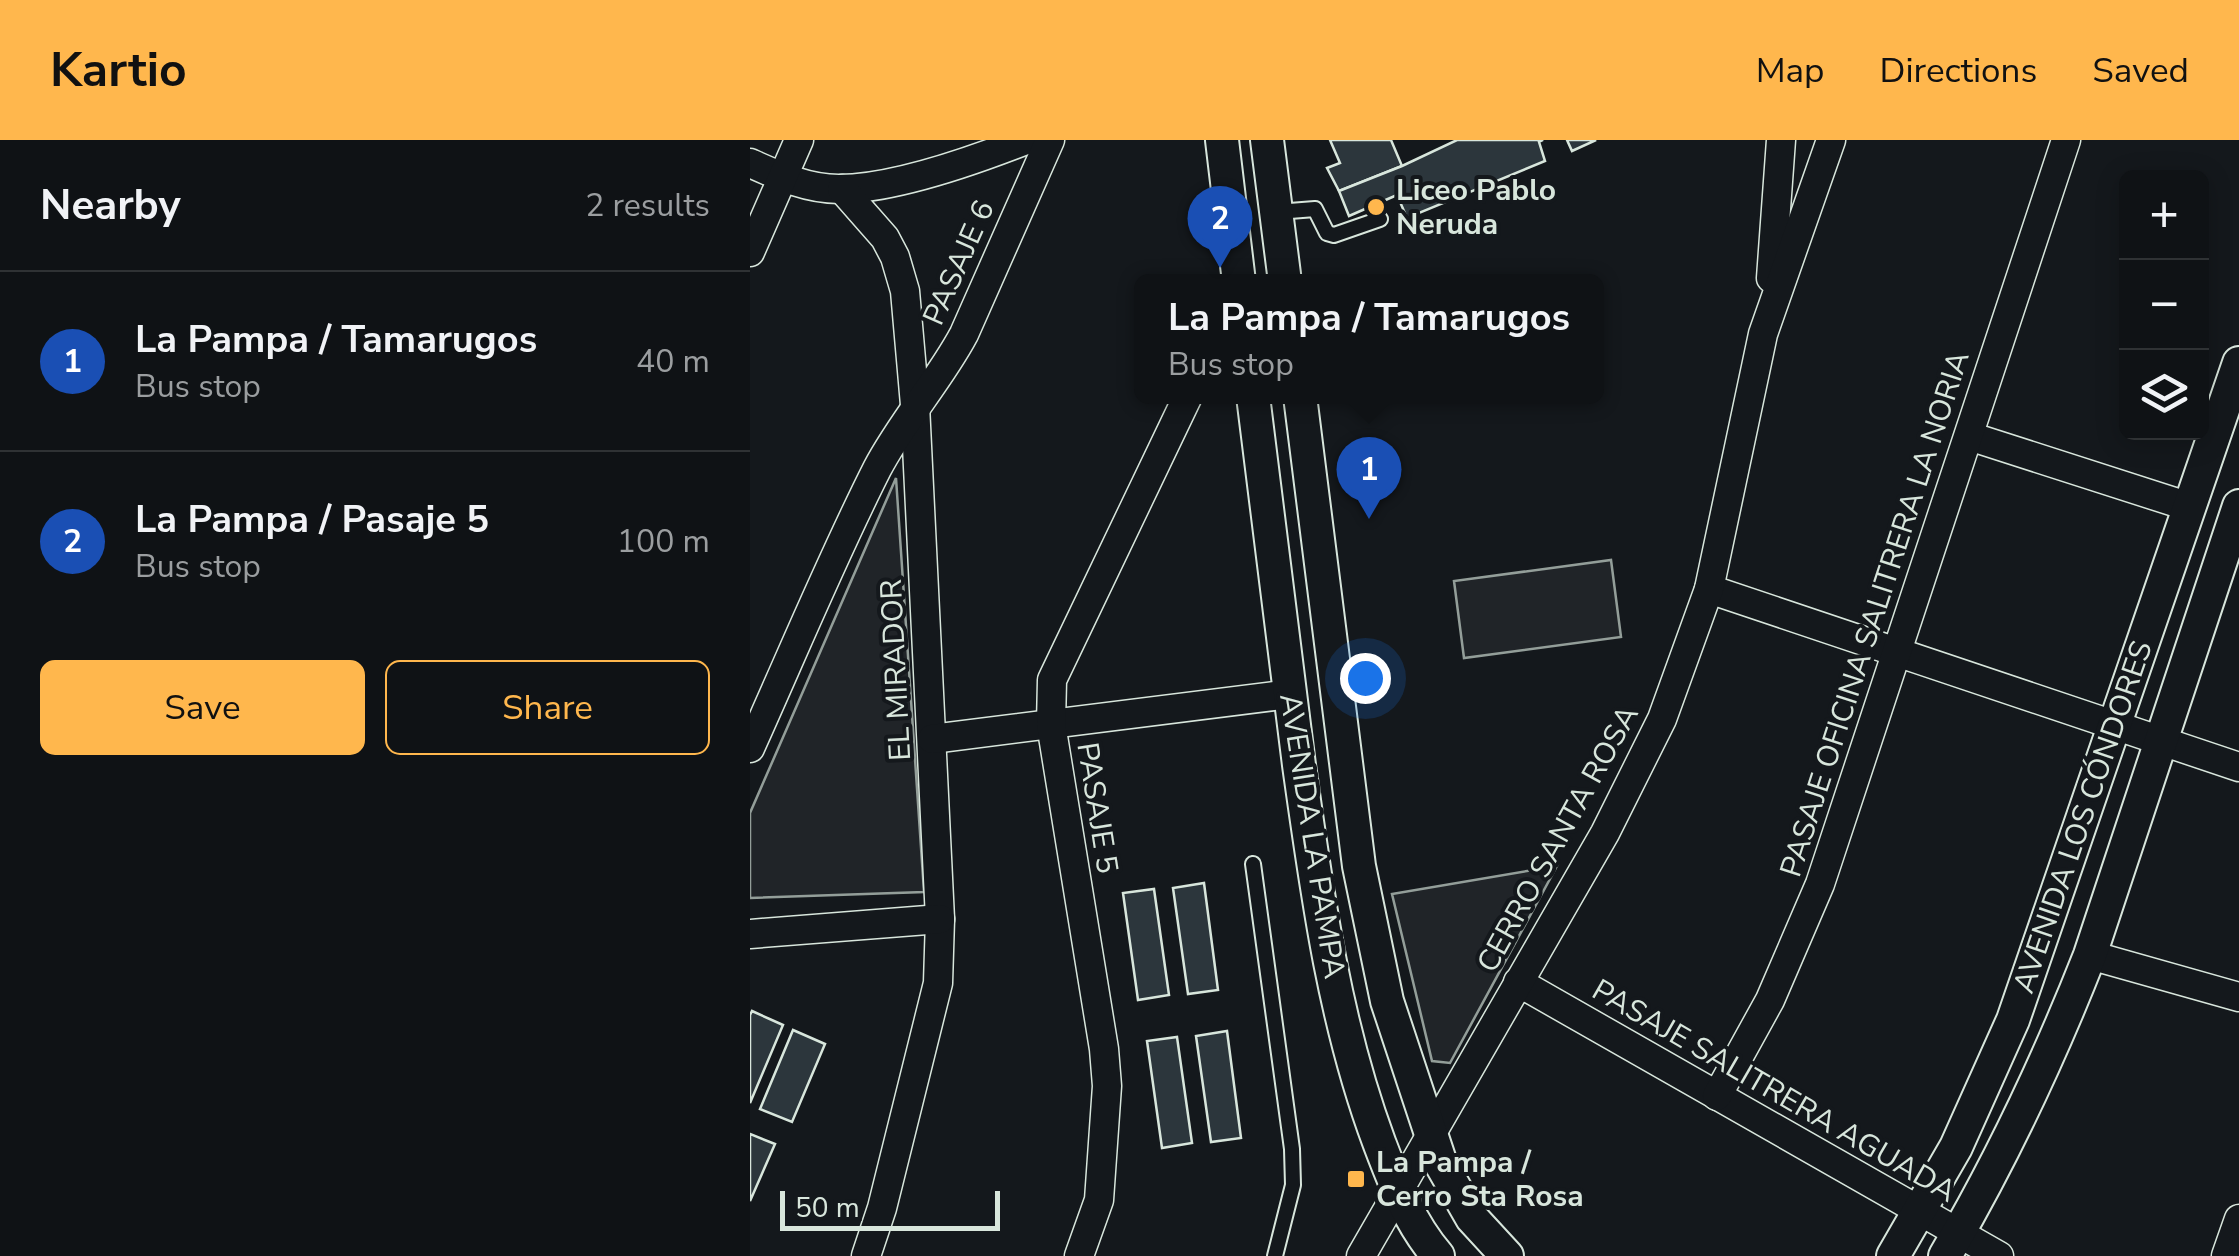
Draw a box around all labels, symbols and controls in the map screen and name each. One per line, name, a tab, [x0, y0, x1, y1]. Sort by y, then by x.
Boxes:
text: Kartio	[50, 37, 187, 103]
text: Map	[1756, 47, 1825, 94]
text: Directions	[1880, 47, 2037, 94]
text: Saved	[2092, 47, 2189, 94]
place label: Liceo Pablo Neruda	[1396, 170, 1556, 245]
map controls	[2119, 170, 2209, 440]
button: +	[2119, 170, 2209, 260]
text: Nearby	[40, 177, 181, 234]
text: 2 results	[585, 184, 710, 227]
pin: 2	[1188, 186, 1252, 268]
street label: PASAJE 6	[913, 194, 1005, 332]
marker: Liceo Pablo Neruda	[1365, 196, 1387, 218]
button: −	[2119, 260, 2209, 350]
popup	[1134, 274, 1604, 404]
text: La Pampa / Tamarugos	[1168, 292, 1570, 343]
text: La Pampa / Tamarugos	[135, 314, 537, 365]
text: 1	[63, 340, 82, 383]
text: 40 m	[636, 340, 710, 383]
text: Bus stop	[1168, 343, 1294, 386]
street label: PASAJE OFICINA SALITRERA LA NORIA	[1770, 346, 1980, 882]
button: layers	[2119, 350, 2209, 440]
text: Bus stop	[135, 365, 261, 408]
pin: 1	[1336, 436, 1402, 519]
text: La Pampa / Pasaje 5	[135, 494, 489, 545]
text: 2	[63, 520, 82, 563]
text: 100 m	[617, 520, 710, 563]
text: Bus stop	[135, 545, 261, 588]
street label: EL MIRADOR	[871, 578, 921, 762]
street label: AVENIDA LOS CÓNDORES	[2003, 635, 2163, 999]
your location	[1340, 653, 1391, 704]
button: Save	[40, 660, 365, 755]
button: Share	[385, 660, 710, 755]
street label: AVENIDA LA PAMPA	[1269, 691, 1355, 982]
street label: CERRO SANTA ROSA	[1467, 698, 1649, 980]
street label: PASAJE 5	[1066, 739, 1128, 877]
street label: PASAJE SALITRERA AGUADA	[1584, 970, 1964, 1212]
place label: La Pampa / Cerro Sta Rosa	[1376, 1142, 1584, 1217]
marker: La Pampa / Cerro Sta Rosa	[1345, 1168, 1367, 1190]
scale bar	[780, 1186, 1000, 1230]
text: 50 m	[795, 1189, 860, 1227]

